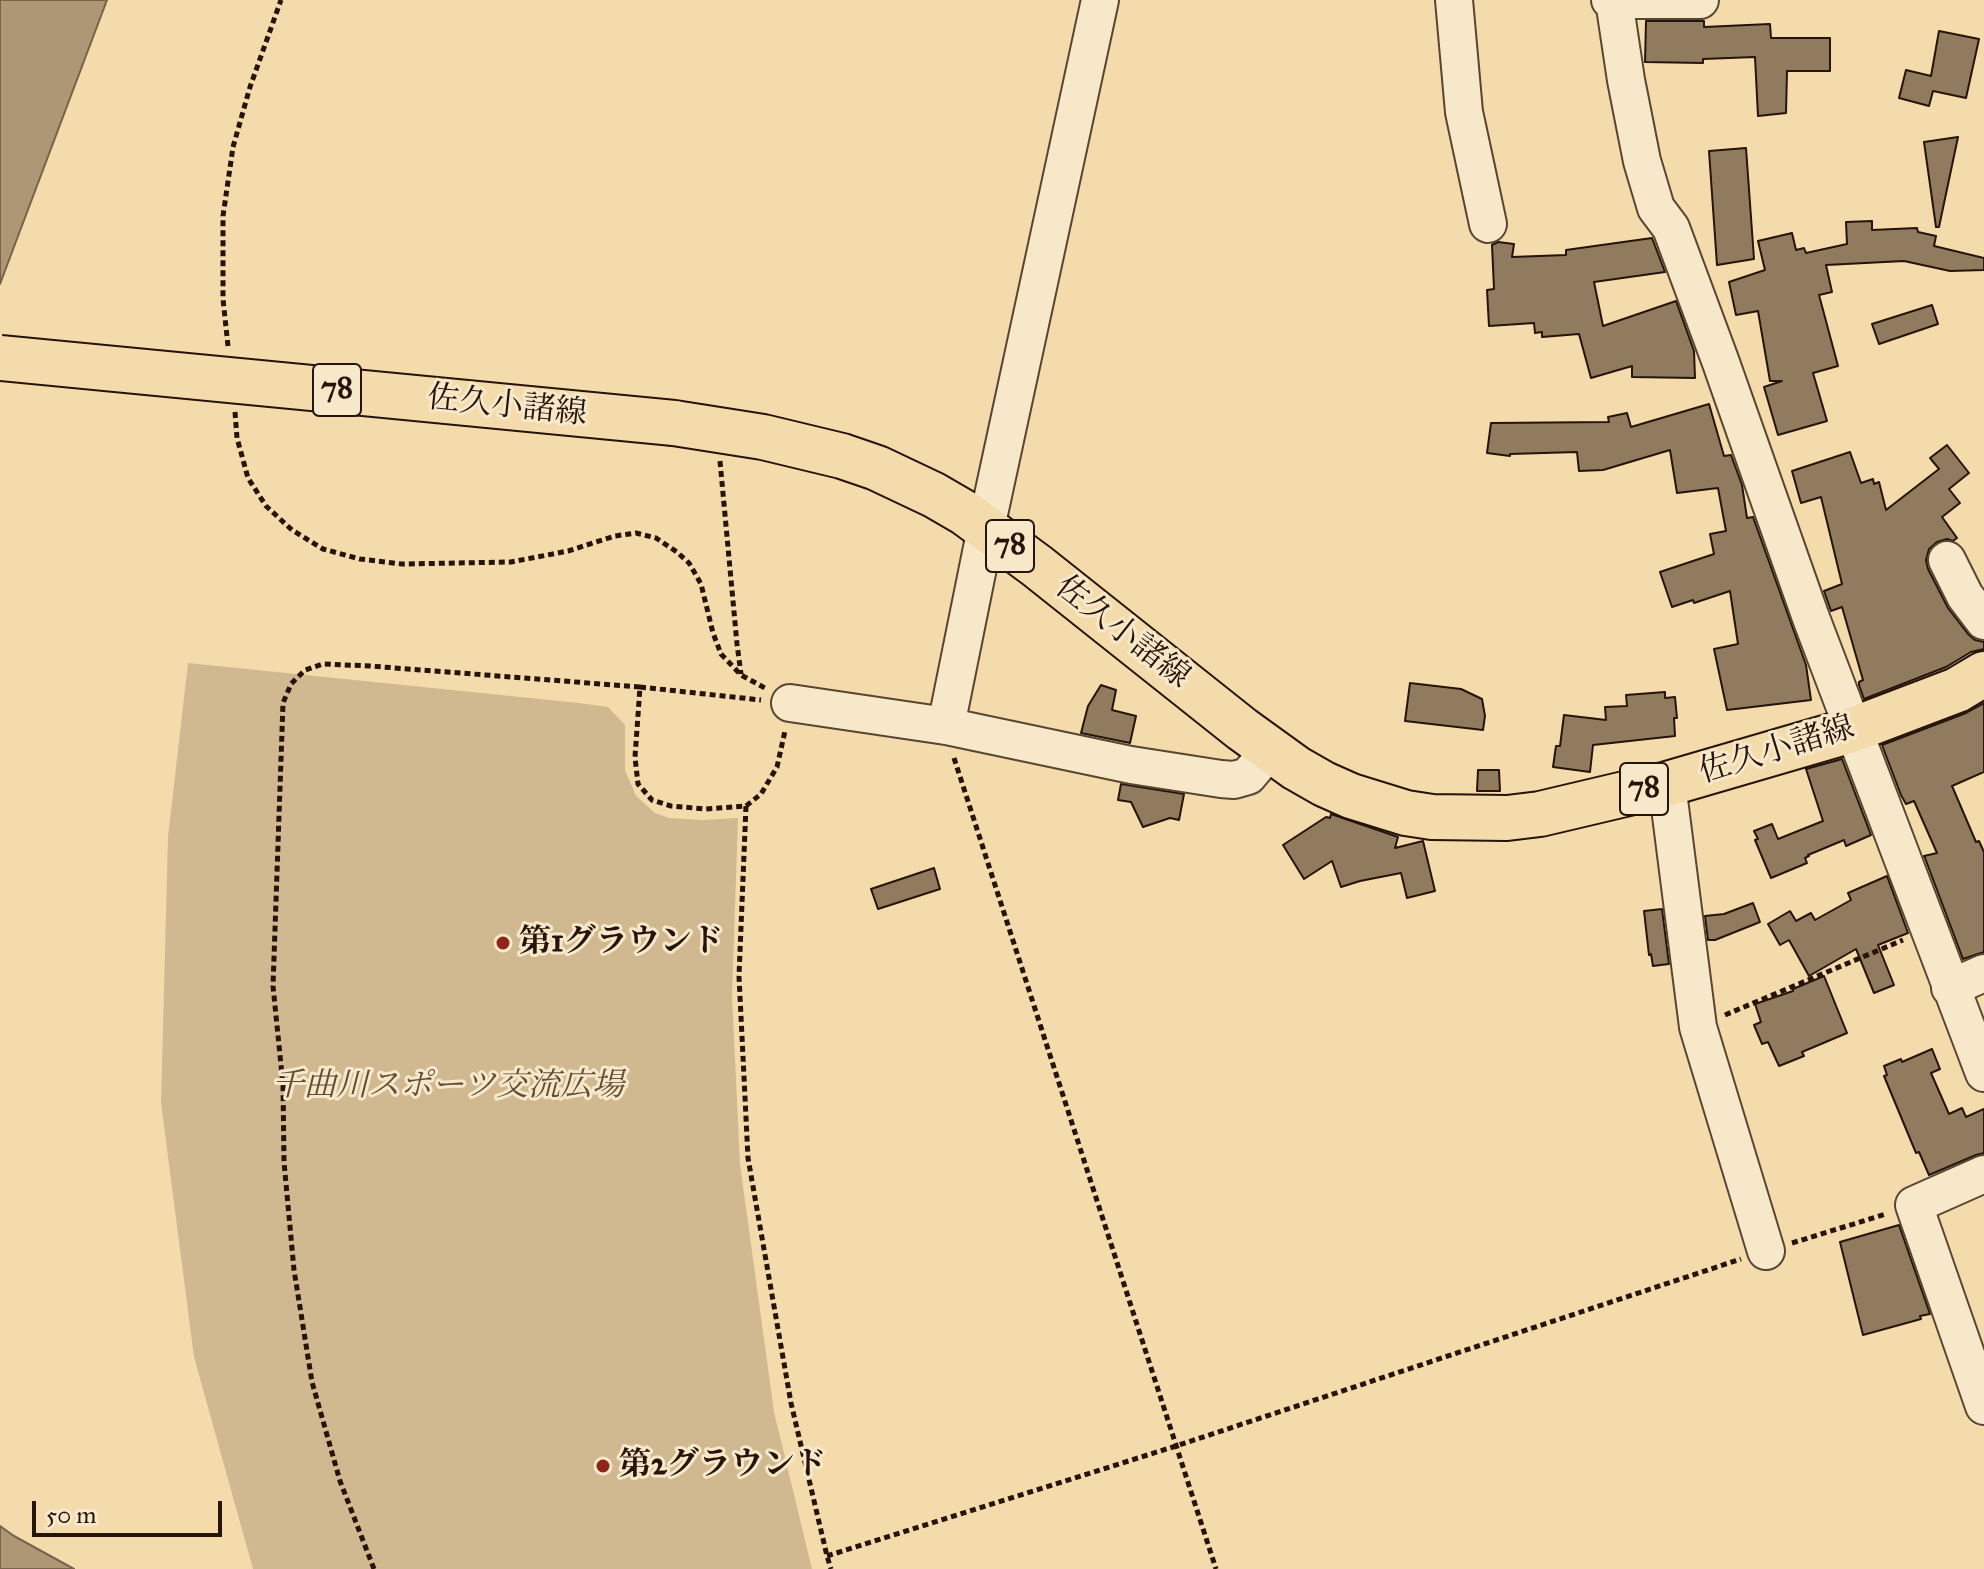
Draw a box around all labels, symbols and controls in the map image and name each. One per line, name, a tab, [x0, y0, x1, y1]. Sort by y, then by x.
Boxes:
road number: 78	[313, 364, 361, 416]
street label: 佐久小諸線	[425, 380, 589, 434]
road number: 78	[986, 520, 1034, 572]
street label: 佐久小諸線	[1047, 569, 1197, 697]
street label: 佐久小諸線	[1695, 709, 1859, 793]
road number: 78	[1620, 763, 1668, 815]
place label: 第1グラウンド	[519, 924, 724, 962]
marker: 第1グラウンド	[494, 934, 512, 952]
park label: 千曲川スポーツ交流広場	[272, 1068, 624, 1106]
place label: 第2グラウンド	[619, 1447, 827, 1485]
marker: 第2グラウンド	[594, 1457, 612, 1475]
scale bar	[36, 1485, 226, 1535]
text: 50 m	[46, 1500, 96, 1530]

